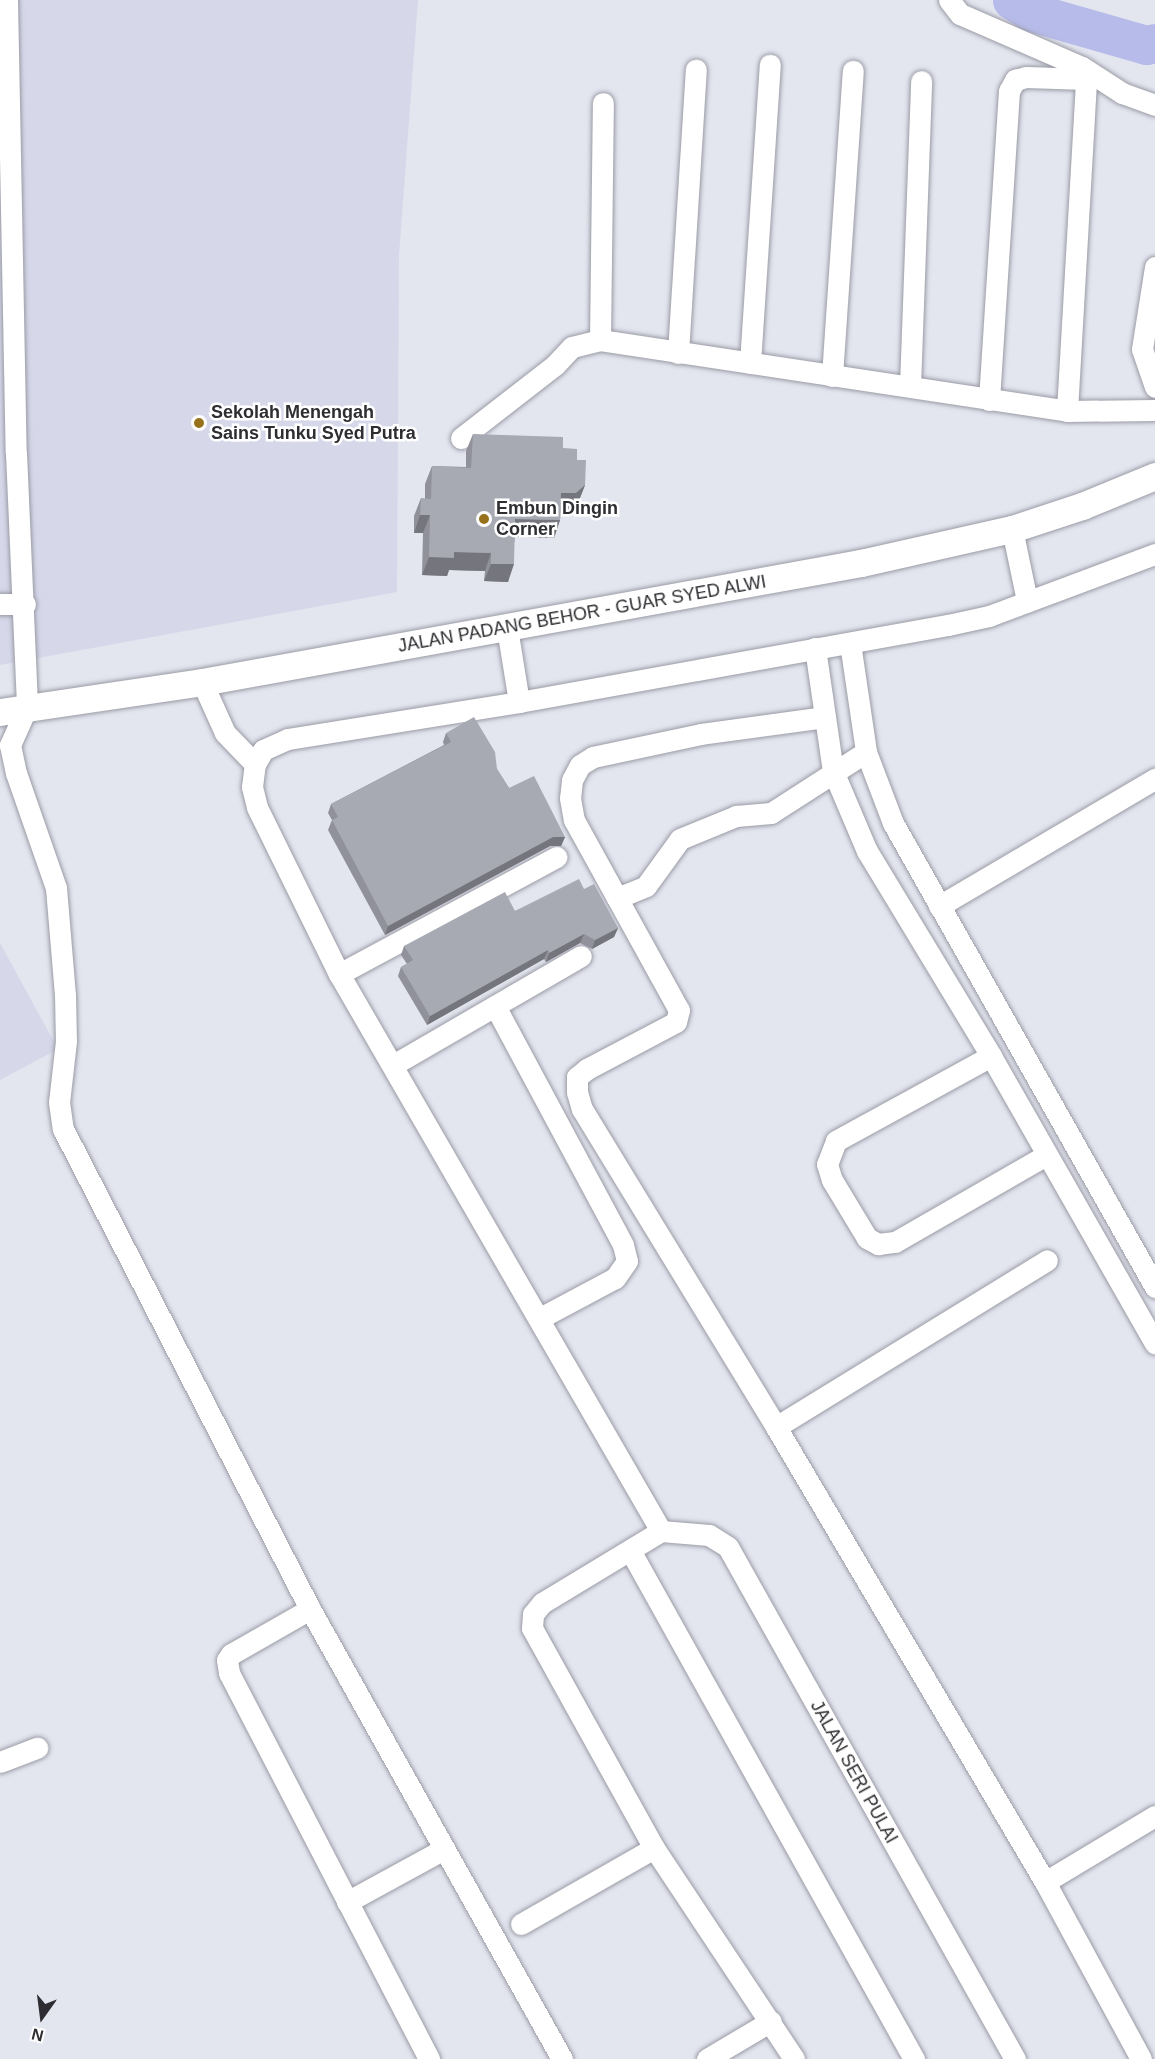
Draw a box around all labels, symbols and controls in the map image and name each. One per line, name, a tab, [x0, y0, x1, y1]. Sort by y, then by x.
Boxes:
place label: Sekolah Menengah Sains Tunku Syed Putra	[211, 402, 416, 444]
marker: Sekolah Menengah Sains Tunku Syed Putra	[192, 416, 206, 430]
place label: Embun Dingin Corner	[496, 498, 618, 540]
marker: Embun Dingin Corner	[477, 512, 491, 526]
street label: JALAN PADANG BEHOR - GUAR SYED ALWI	[396, 571, 768, 657]
street label: JALAN SERI PULAI	[806, 1697, 902, 1847]
north arrow	[12, 1987, 72, 2047]
text: N	[30, 2025, 45, 2045]

